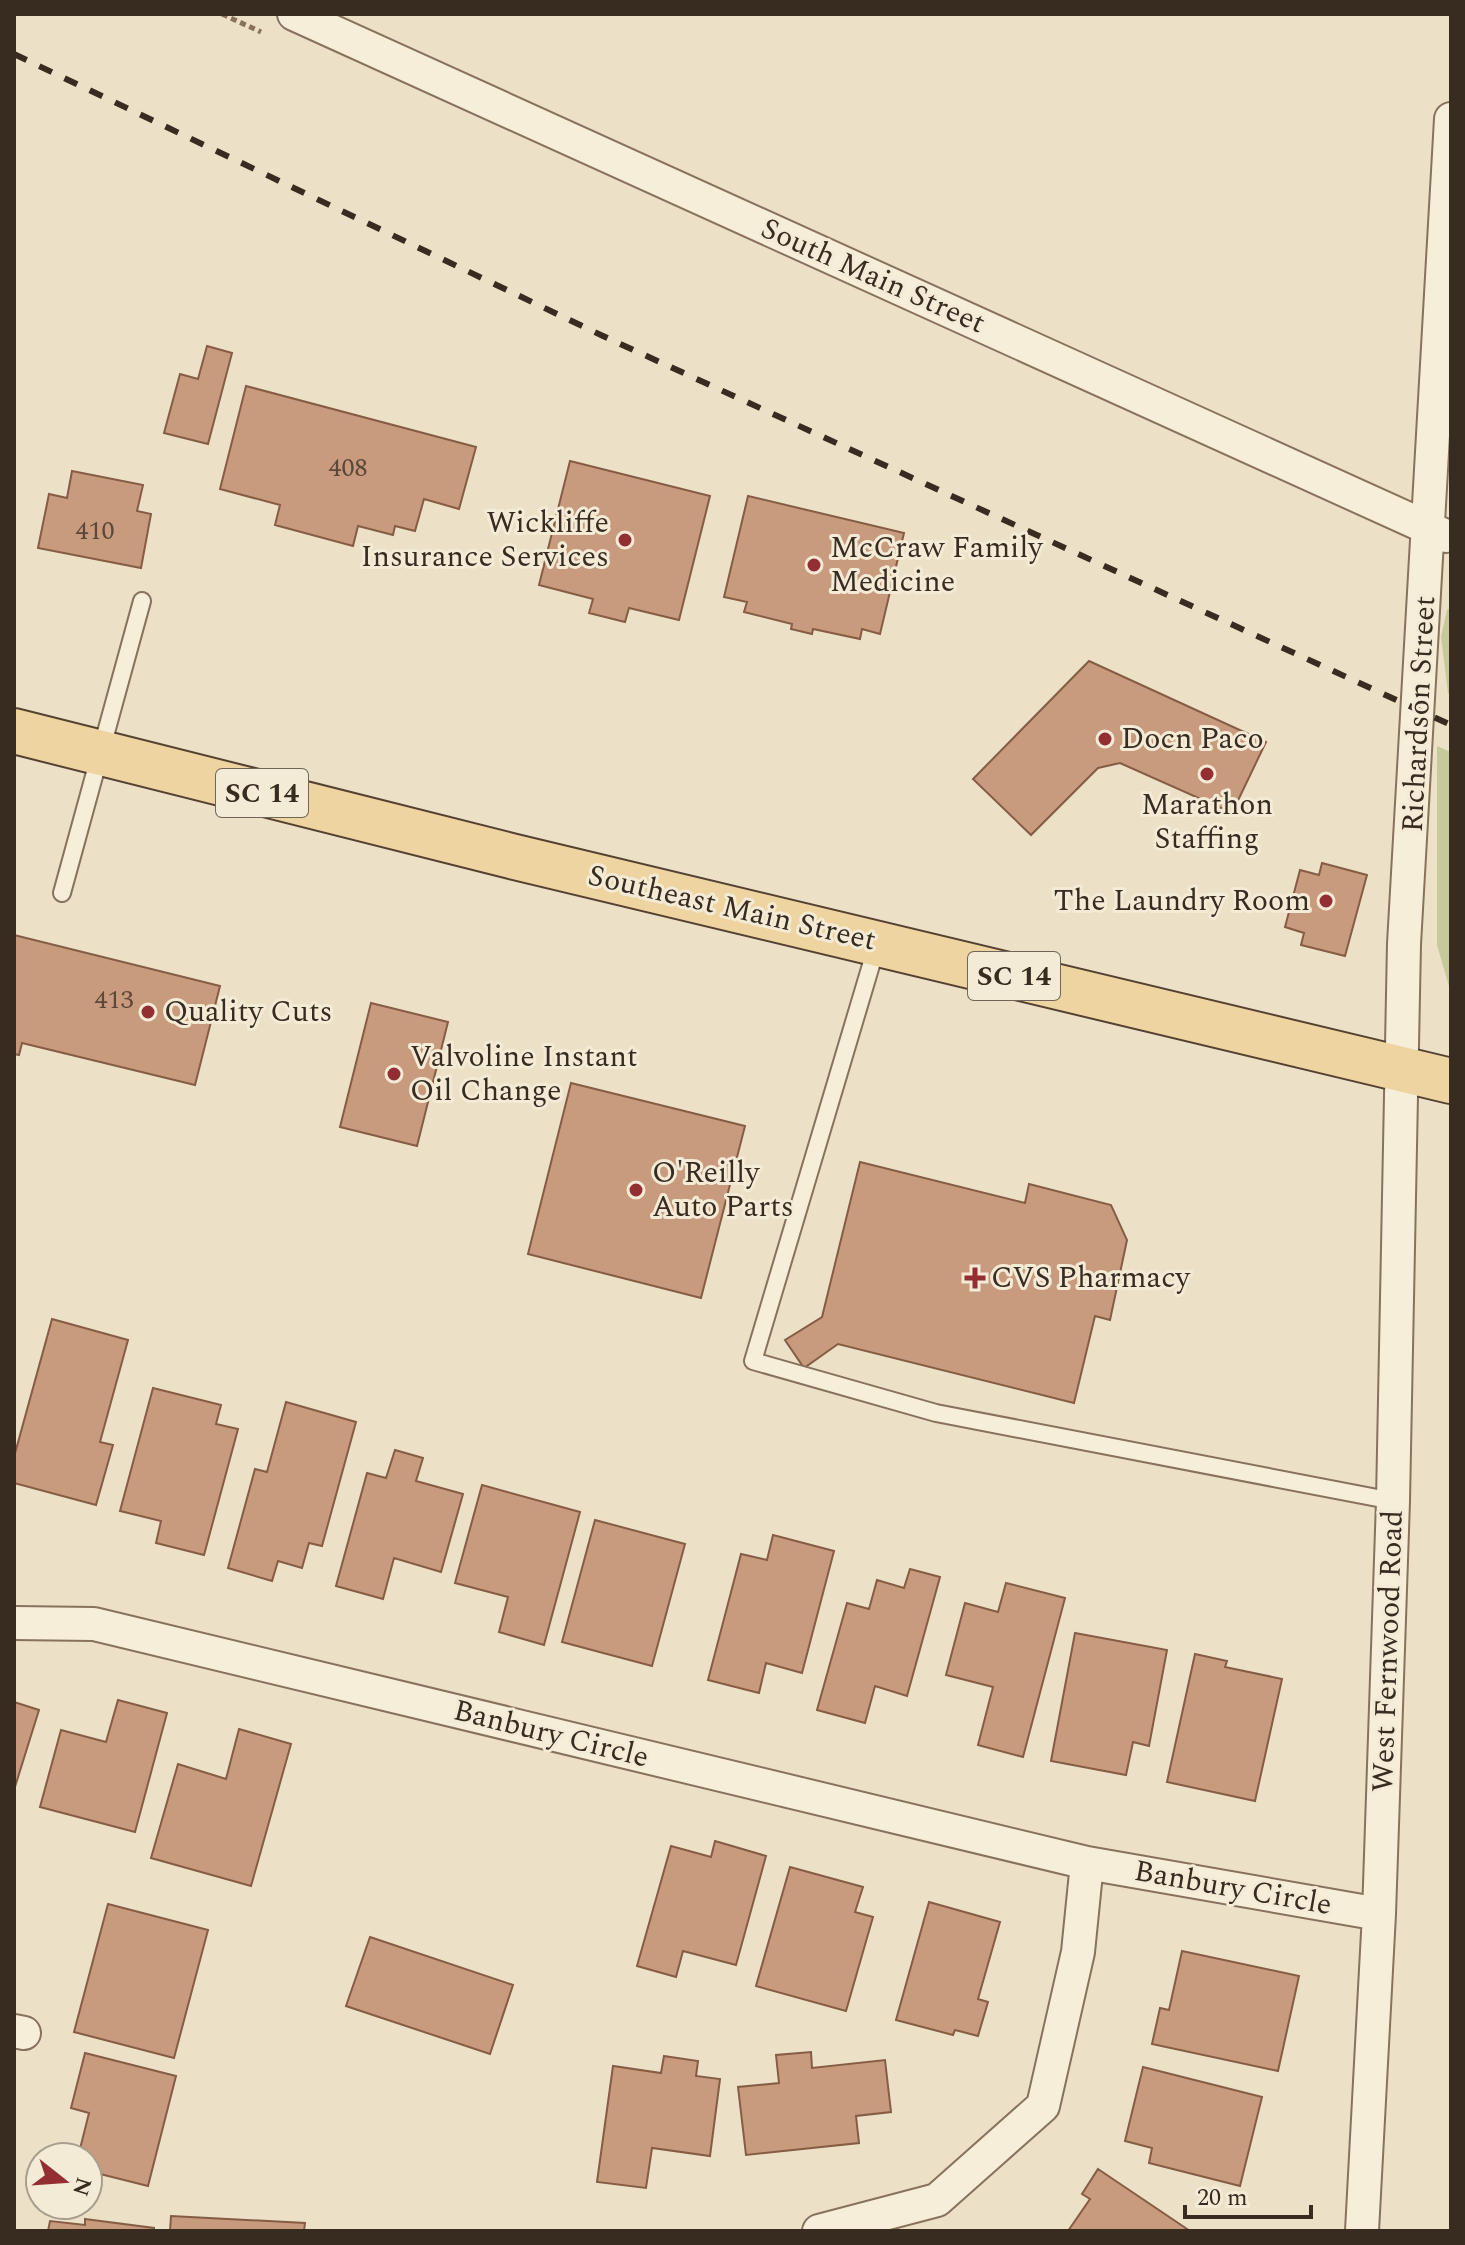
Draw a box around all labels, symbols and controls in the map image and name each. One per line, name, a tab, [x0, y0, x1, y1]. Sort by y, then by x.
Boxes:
street label: South Main Street	[753, 206, 993, 346]
house number: 408	[328, 448, 368, 488]
place label: Wickliffe Insurance Services	[361, 500, 609, 580]
house number: 410	[75, 511, 115, 551]
place label: McCraw Family Medicine	[830, 525, 1044, 605]
marker: Wickliffe Insurance Services	[616, 531, 634, 549]
marker: McCraw Family Medicine	[805, 556, 823, 574]
street label: Richardson Street	[1390, 594, 1448, 834]
place label: Docn Paco	[1121, 716, 1264, 762]
marker: Docn Paco	[1096, 730, 1114, 748]
marker: Marathon Staffing	[1198, 765, 1216, 783]
road number: SC 14	[216, 769, 308, 817]
place label: Marathon Staffing	[1141, 782, 1273, 862]
street label: Southeast Main Street	[583, 852, 881, 964]
place label: The Laundry Room	[1054, 878, 1310, 924]
marker: The Laundry Room	[1317, 892, 1335, 910]
road number: SC 14	[968, 952, 1060, 1000]
house number: 413	[94, 980, 134, 1020]
place label: Quality Cuts	[164, 989, 332, 1035]
marker: Quality Cuts	[139, 1003, 157, 1021]
place label: Valvoline Instant Oil Change	[410, 1034, 638, 1114]
marker: Valvoline Instant Oil Change	[385, 1065, 403, 1083]
place label: O'Reilly Auto Parts	[652, 1150, 794, 1230]
marker: O'Reilly Auto Parts	[627, 1181, 645, 1199]
place label: CVS Pharmacy	[991, 1255, 1192, 1301]
marker: CVS Pharmacy	[966, 1269, 984, 1287]
street label: West Fernwood Road	[1360, 1509, 1416, 1793]
street label: Banbury Circle	[448, 1688, 654, 1780]
street label: Banbury Circle	[1131, 1848, 1335, 1928]
north arrow	[24, 2141, 104, 2221]
scale bar	[1185, 2169, 1311, 2219]
text: N	[63, 2173, 100, 2200]
text: 20 m	[1197, 2180, 1248, 2216]

